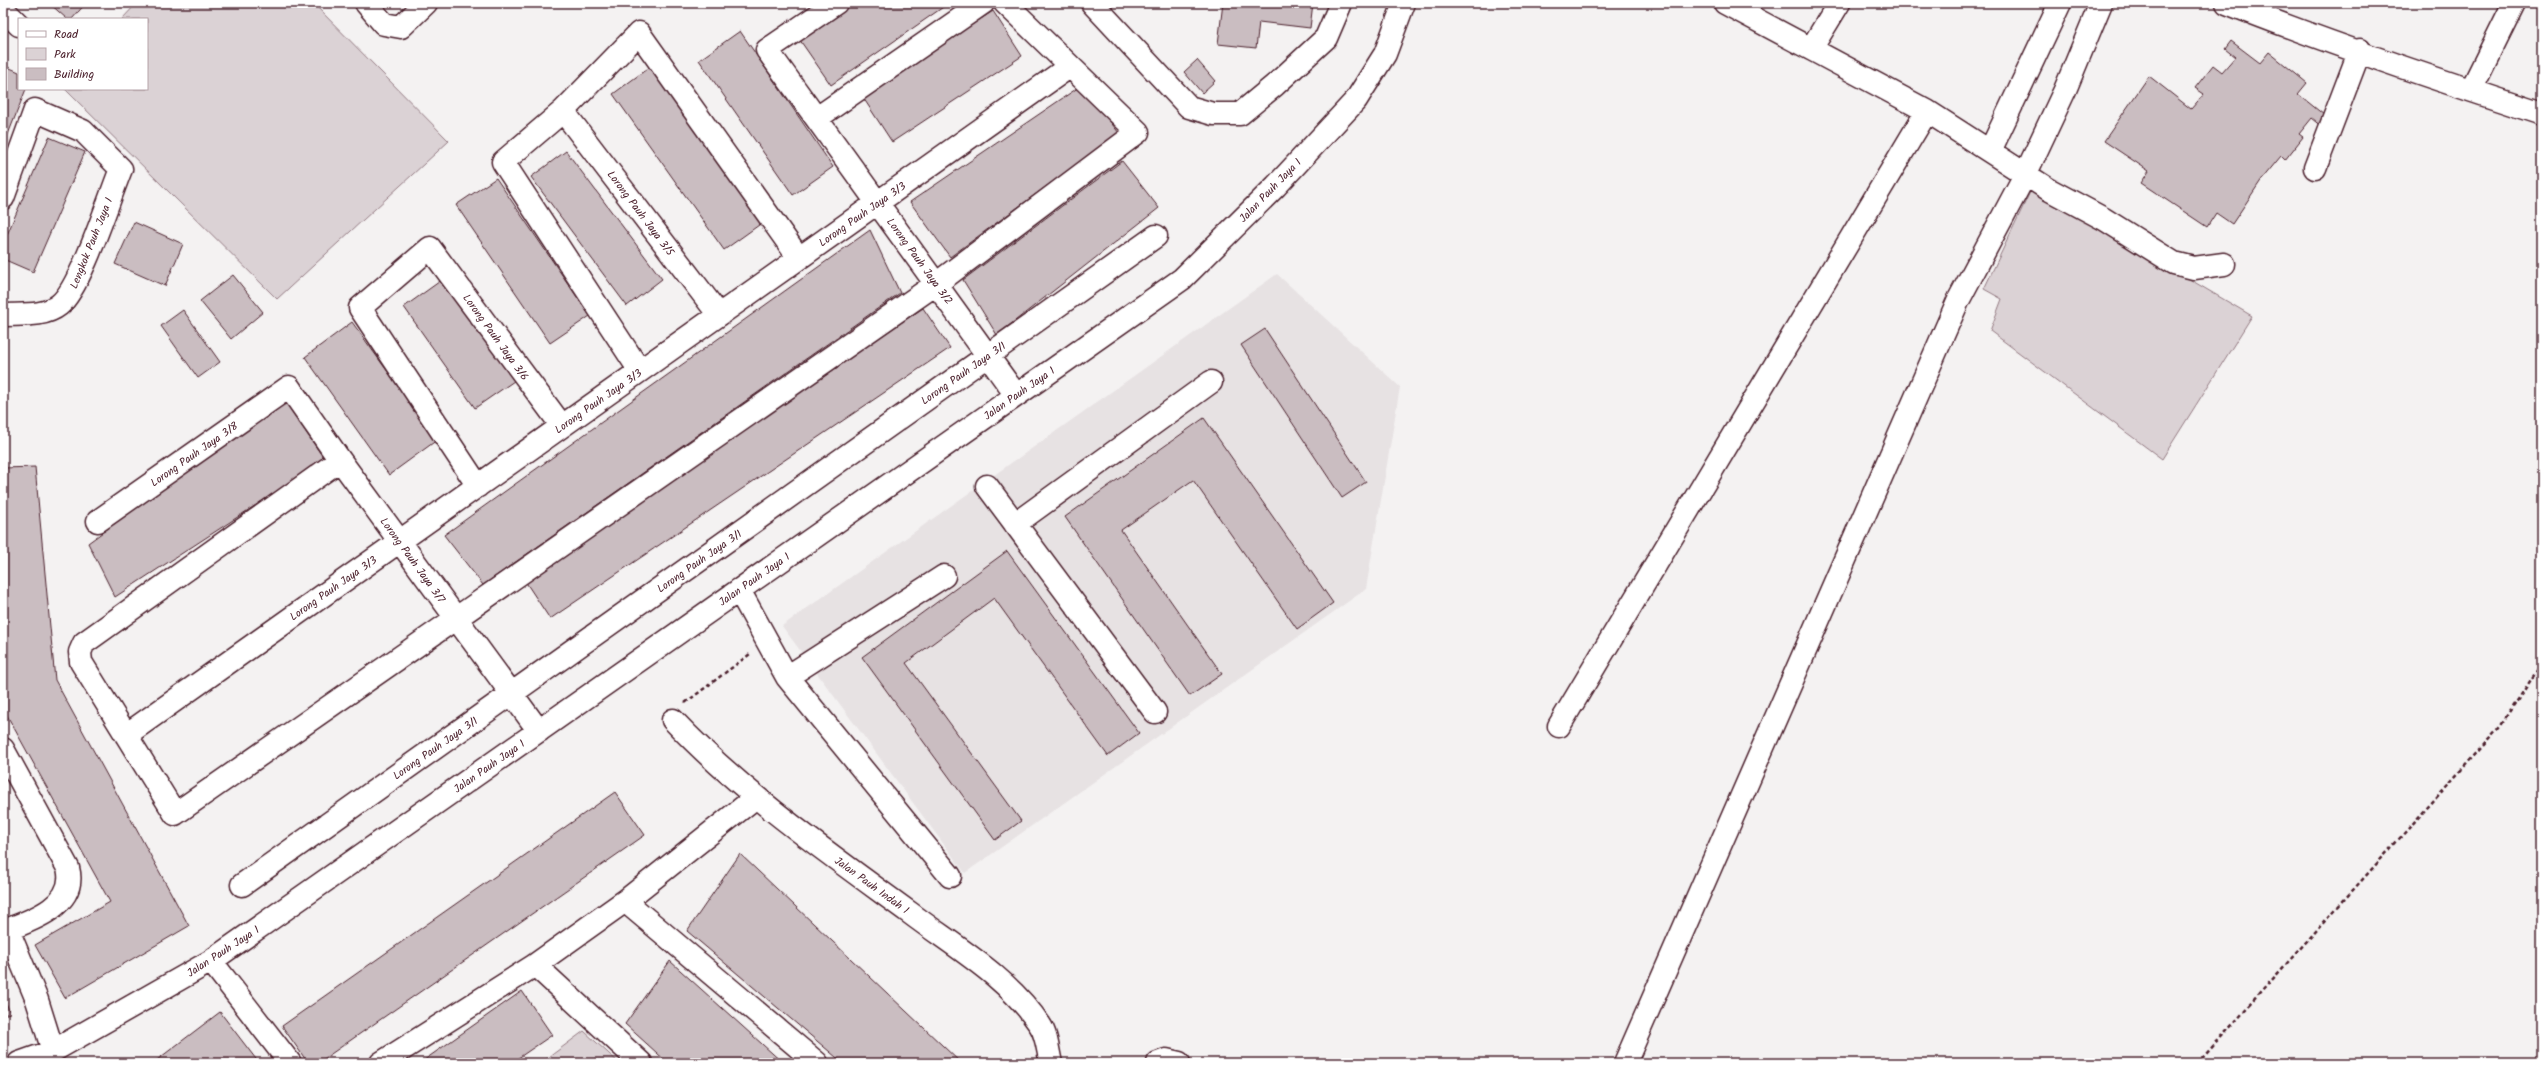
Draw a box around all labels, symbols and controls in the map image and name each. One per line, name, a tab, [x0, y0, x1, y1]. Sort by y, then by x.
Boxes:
legend	[18, 18, 148, 90]
text: Road	[54, 25, 79, 44]
text: Park	[54, 45, 76, 64]
text: Building	[54, 65, 94, 84]
street label: Jalan Pauh Jaya 1	[1235, 154, 1306, 227]
street label: Lorong Pauh Jaya 3/5	[602, 167, 679, 261]
street label: Lorong Pauh Jaya 3/3	[815, 178, 910, 252]
street label: Lengkok Pauh Jaya 1	[65, 195, 118, 292]
street label: Lorong Pauh Jaya 3/2	[882, 214, 957, 309]
street label: Lorong Pauh Jaya 3/6	[458, 291, 533, 385]
street label: Lorong Pauh Jaya 3/1	[917, 338, 1010, 410]
street label: Jalan Pauh Jaya 1	[980, 362, 1059, 425]
street label: Lorong Pauh Jaya 3/3	[551, 365, 646, 439]
street label: Lorong Pauh Jaya 3/8	[147, 418, 243, 492]
street label: Lorong Pauh Jaya 3/7	[375, 514, 450, 608]
street label: Lorong Pauh Jaya 3/1	[653, 526, 746, 598]
street label: Jalan Pauh Jaya 1	[715, 548, 794, 611]
street label: Lorong Pauh Jaya 3/3	[286, 552, 381, 626]
street label: Lorong Pauh Jaya 3/1	[389, 713, 482, 785]
street label: Jalan Pauh Jaya 1	[450, 735, 529, 798]
street label: Jalan Pauh Indah 1	[830, 852, 913, 919]
street label: Jalan Pauh Jaya 1	[184, 922, 264, 982]

